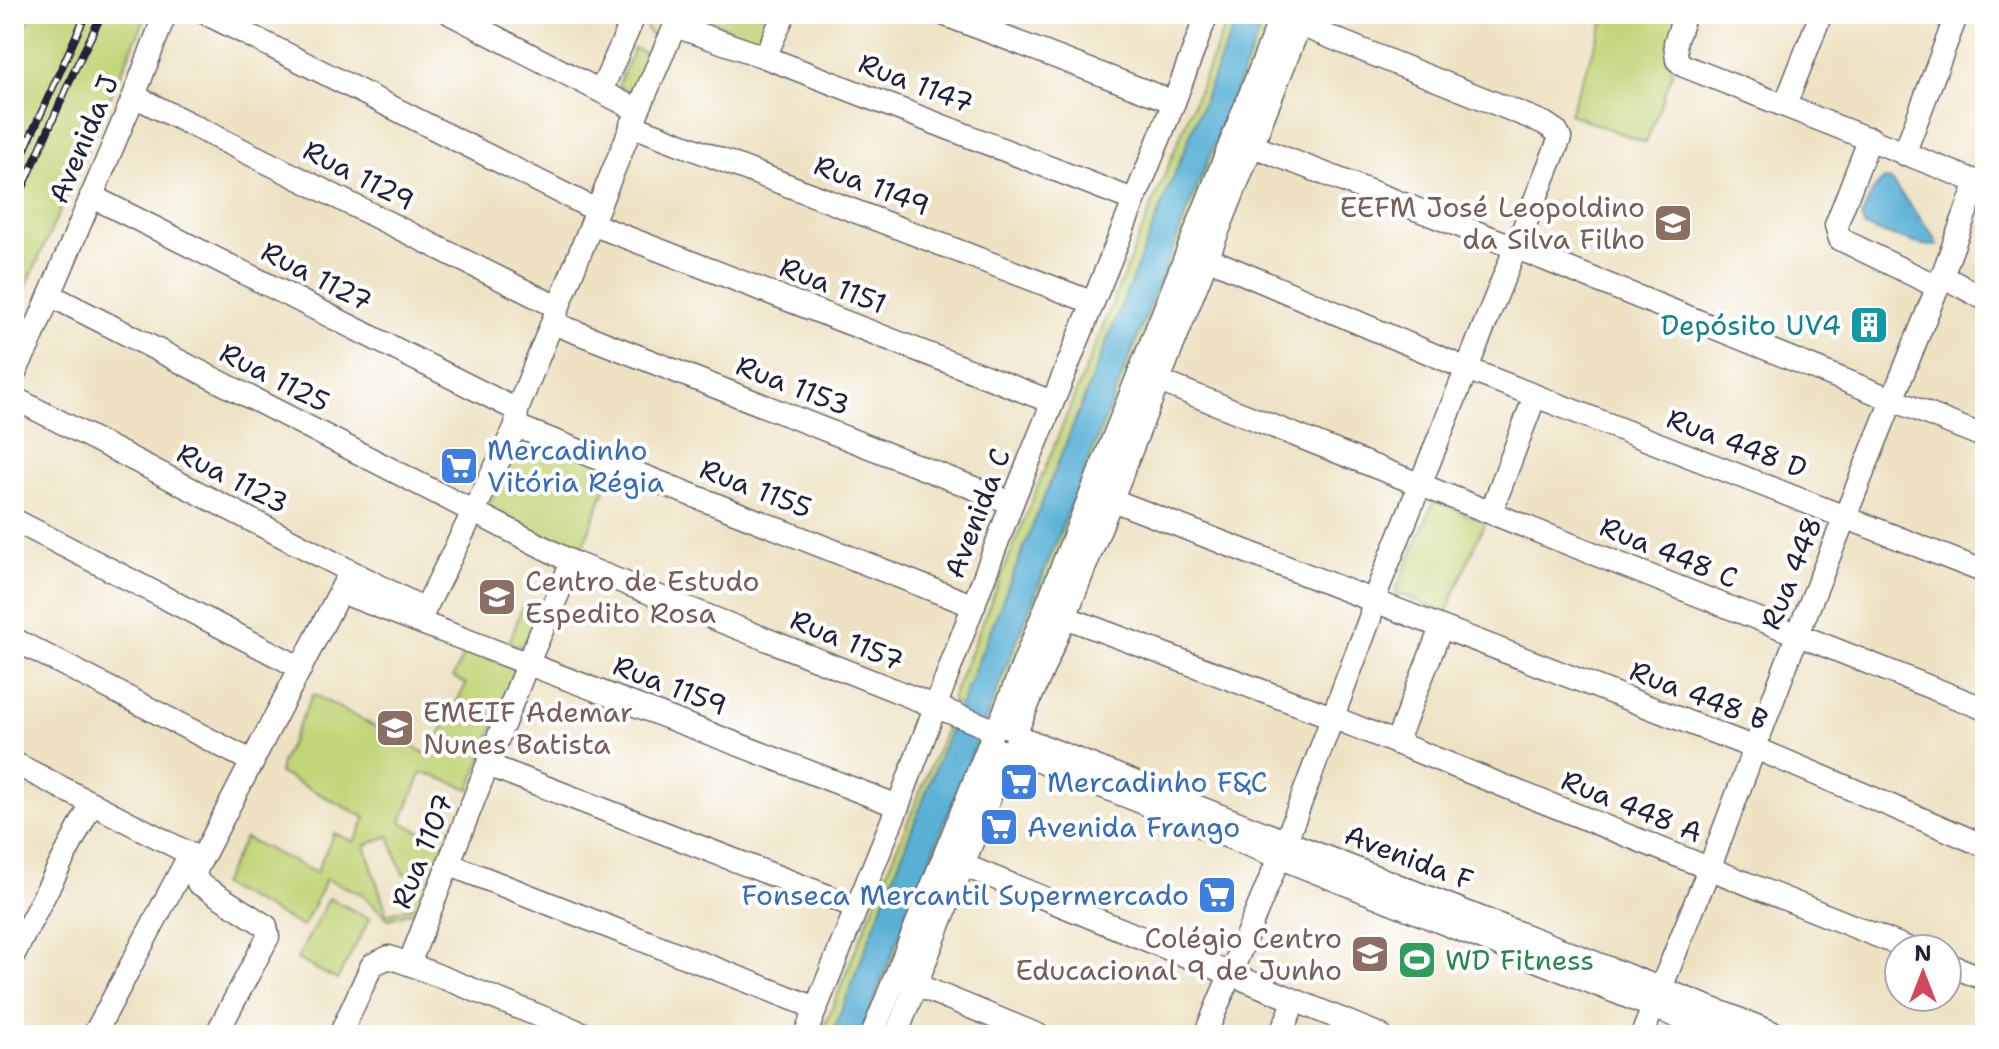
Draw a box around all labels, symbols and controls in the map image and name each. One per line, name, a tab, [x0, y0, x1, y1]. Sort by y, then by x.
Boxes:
street label: Rua 1147	[853, 44, 979, 122]
street label: Avenida J	[39, 69, 127, 209]
street label: Rua 1129	[297, 131, 421, 219]
street label: Rua 1149	[809, 146, 935, 224]
place label: EEFM José Leopoldino da Silva Filho	[1340, 188, 1645, 258]
school or university icon: EEFM José Leopoldino da Silva Filho	[1652, 202, 1694, 244]
street label: Rua 1127	[255, 232, 379, 320]
street label: Rua 1151	[774, 247, 892, 323]
building icon: Depósito UV4	[1848, 304, 1890, 346]
place label: Depósito UV4	[1661, 306, 1841, 344]
street label: Rua 1125	[213, 333, 337, 421]
street label: Rua 1153	[731, 346, 855, 424]
street label: Rua 448 D	[1662, 399, 1812, 487]
place label: Mercadinho Vitória Régia	[487, 431, 664, 501]
street label: Rua 1123	[171, 434, 295, 522]
street label: Avenida C	[935, 443, 1019, 583]
supermarket icon: Mercadinho Vitória Régia	[438, 445, 480, 487]
street label: Rua 1155	[695, 449, 817, 527]
street label: Rua 448 C	[1594, 507, 1744, 597]
street label: Rua 448	[1751, 511, 1831, 635]
place label: Centro de Estudo Espedito Rosa	[525, 562, 759, 632]
school or university icon: Centro de Estudo Espedito Rosa	[476, 576, 518, 618]
street label: Rua 1157	[785, 600, 909, 680]
street label: Rua 1159	[608, 646, 732, 724]
street label: Rua 448 B	[1625, 651, 1773, 739]
place label: EMEIF Ademar Nunes Batista	[423, 693, 633, 763]
school or university icon: EMEIF Ademar Nunes Batista	[374, 707, 416, 749]
supermarket icon: Mercadinho F&C	[998, 761, 1040, 803]
street label: Rua 448 A	[1556, 761, 1708, 851]
place label: Mercadinho F&C	[1047, 763, 1268, 801]
street label: Rua 1107	[382, 788, 462, 914]
supermarket icon: Avenida Frango	[978, 806, 1020, 848]
place label: Avenida Frango	[1027, 808, 1240, 846]
street label: Avenida F	[1339, 815, 1479, 899]
supermarket icon: Fonseca Mercantil Supermercado	[1196, 874, 1238, 916]
place label: Fonseca Mercantil Supermercado	[742, 876, 1189, 914]
place label: Colégio Centro Educacional 9 de Junho	[1016, 919, 1342, 989]
school or university icon: Colégio Centro Educacional 9 de Junho	[1349, 933, 1391, 975]
north arrow	[1883, 933, 1963, 1013]
sports icon: WD Fitness	[1396, 939, 1438, 981]
text: N	[1914, 939, 1932, 968]
place label: WD Fitness	[1445, 941, 1594, 979]

